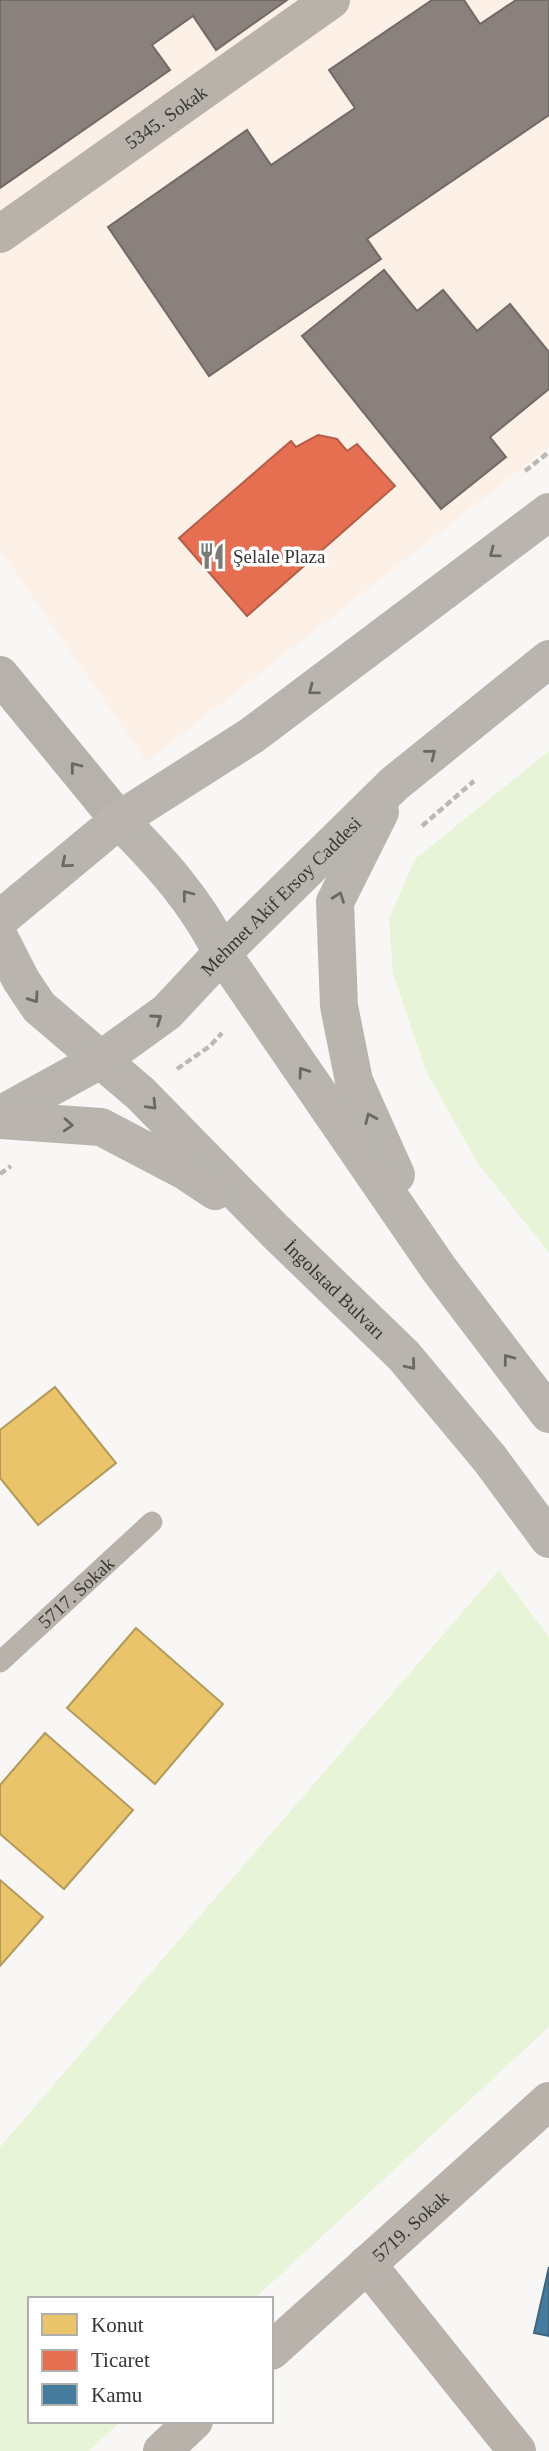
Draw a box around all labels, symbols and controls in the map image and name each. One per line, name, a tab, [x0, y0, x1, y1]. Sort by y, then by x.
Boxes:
street label: 5345. Sokak	[121, 81, 211, 153]
restaurant icon: Şelale Plaza	[197, 541, 227, 571]
one-way arrow	[490, 545, 502, 557]
place label: Şelale Plaza	[233, 546, 326, 567]
one-way arrow	[308, 681, 320, 694]
one-way arrow	[423, 750, 435, 763]
one-way arrow	[71, 762, 84, 774]
street label: Mehmet Akif Ersoy Caddesi	[196, 813, 365, 980]
one-way arrow	[62, 855, 74, 868]
one-way arrow	[183, 890, 196, 902]
one-way arrow	[331, 891, 345, 903]
one-way arrow	[26, 990, 38, 1003]
one-way arrow	[149, 1015, 162, 1027]
one-way arrow	[299, 1067, 311, 1080]
one-way arrow	[143, 1096, 156, 1109]
one-way arrow	[364, 1113, 378, 1125]
one-way arrow	[63, 1117, 74, 1132]
street label: İngolstad Bulvarı	[280, 1236, 390, 1343]
one-way arrow	[503, 1355, 516, 1367]
one-way arrow	[403, 1356, 415, 1369]
street label: 5717. Sokak	[34, 1552, 119, 1632]
street label: 5719. Sokak	[368, 2186, 453, 2266]
legend	[28, 2297, 273, 2423]
text: Konut	[91, 2313, 144, 2337]
text: Ticaret	[91, 2348, 150, 2372]
text: Kamu	[91, 2383, 143, 2407]

